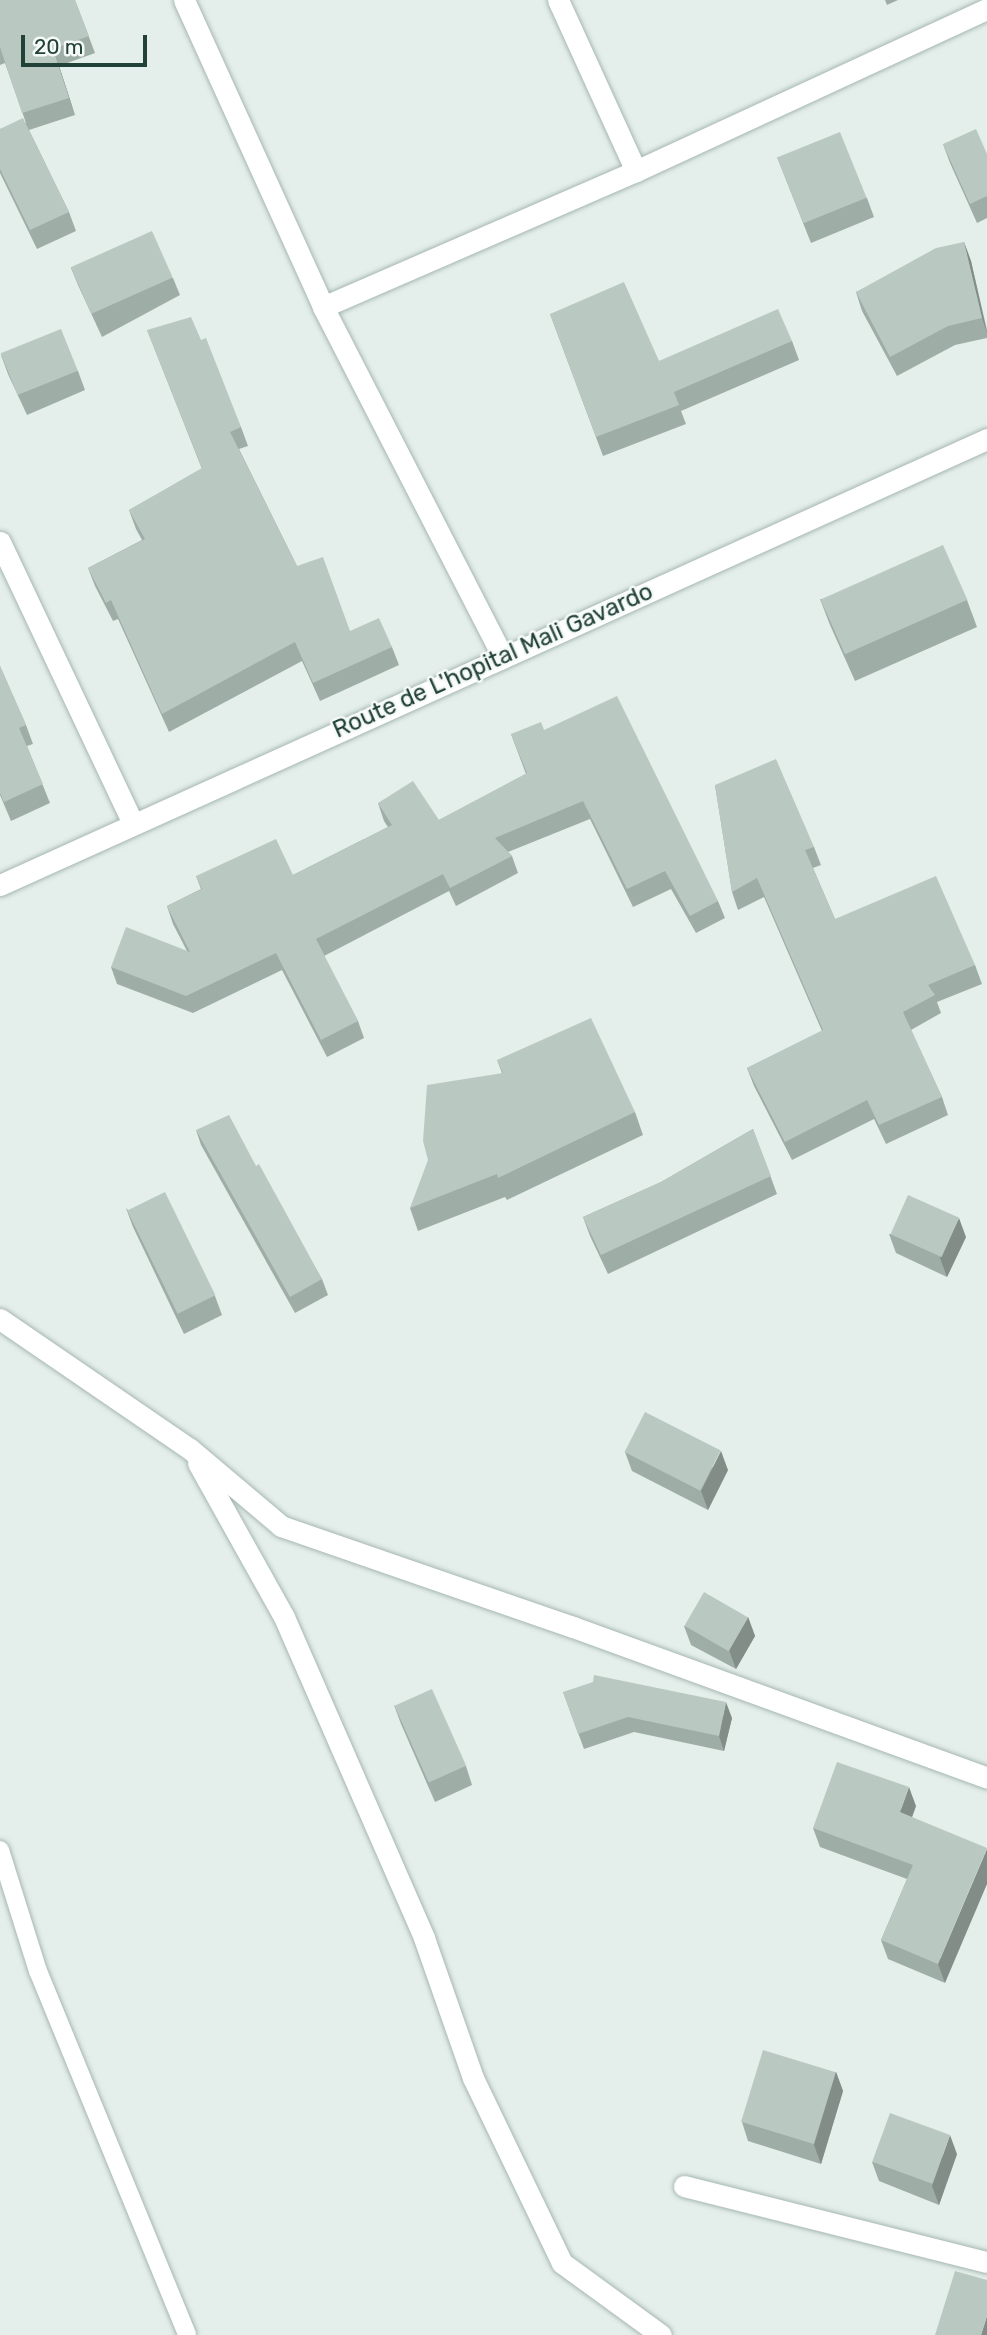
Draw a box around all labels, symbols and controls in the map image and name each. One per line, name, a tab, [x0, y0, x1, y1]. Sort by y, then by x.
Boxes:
scale bar	[24, 21, 150, 65]
text: 20 m	[34, 34, 83, 59]
street label: Route de L'hopital Mali Gavardo	[328, 577, 658, 745]

